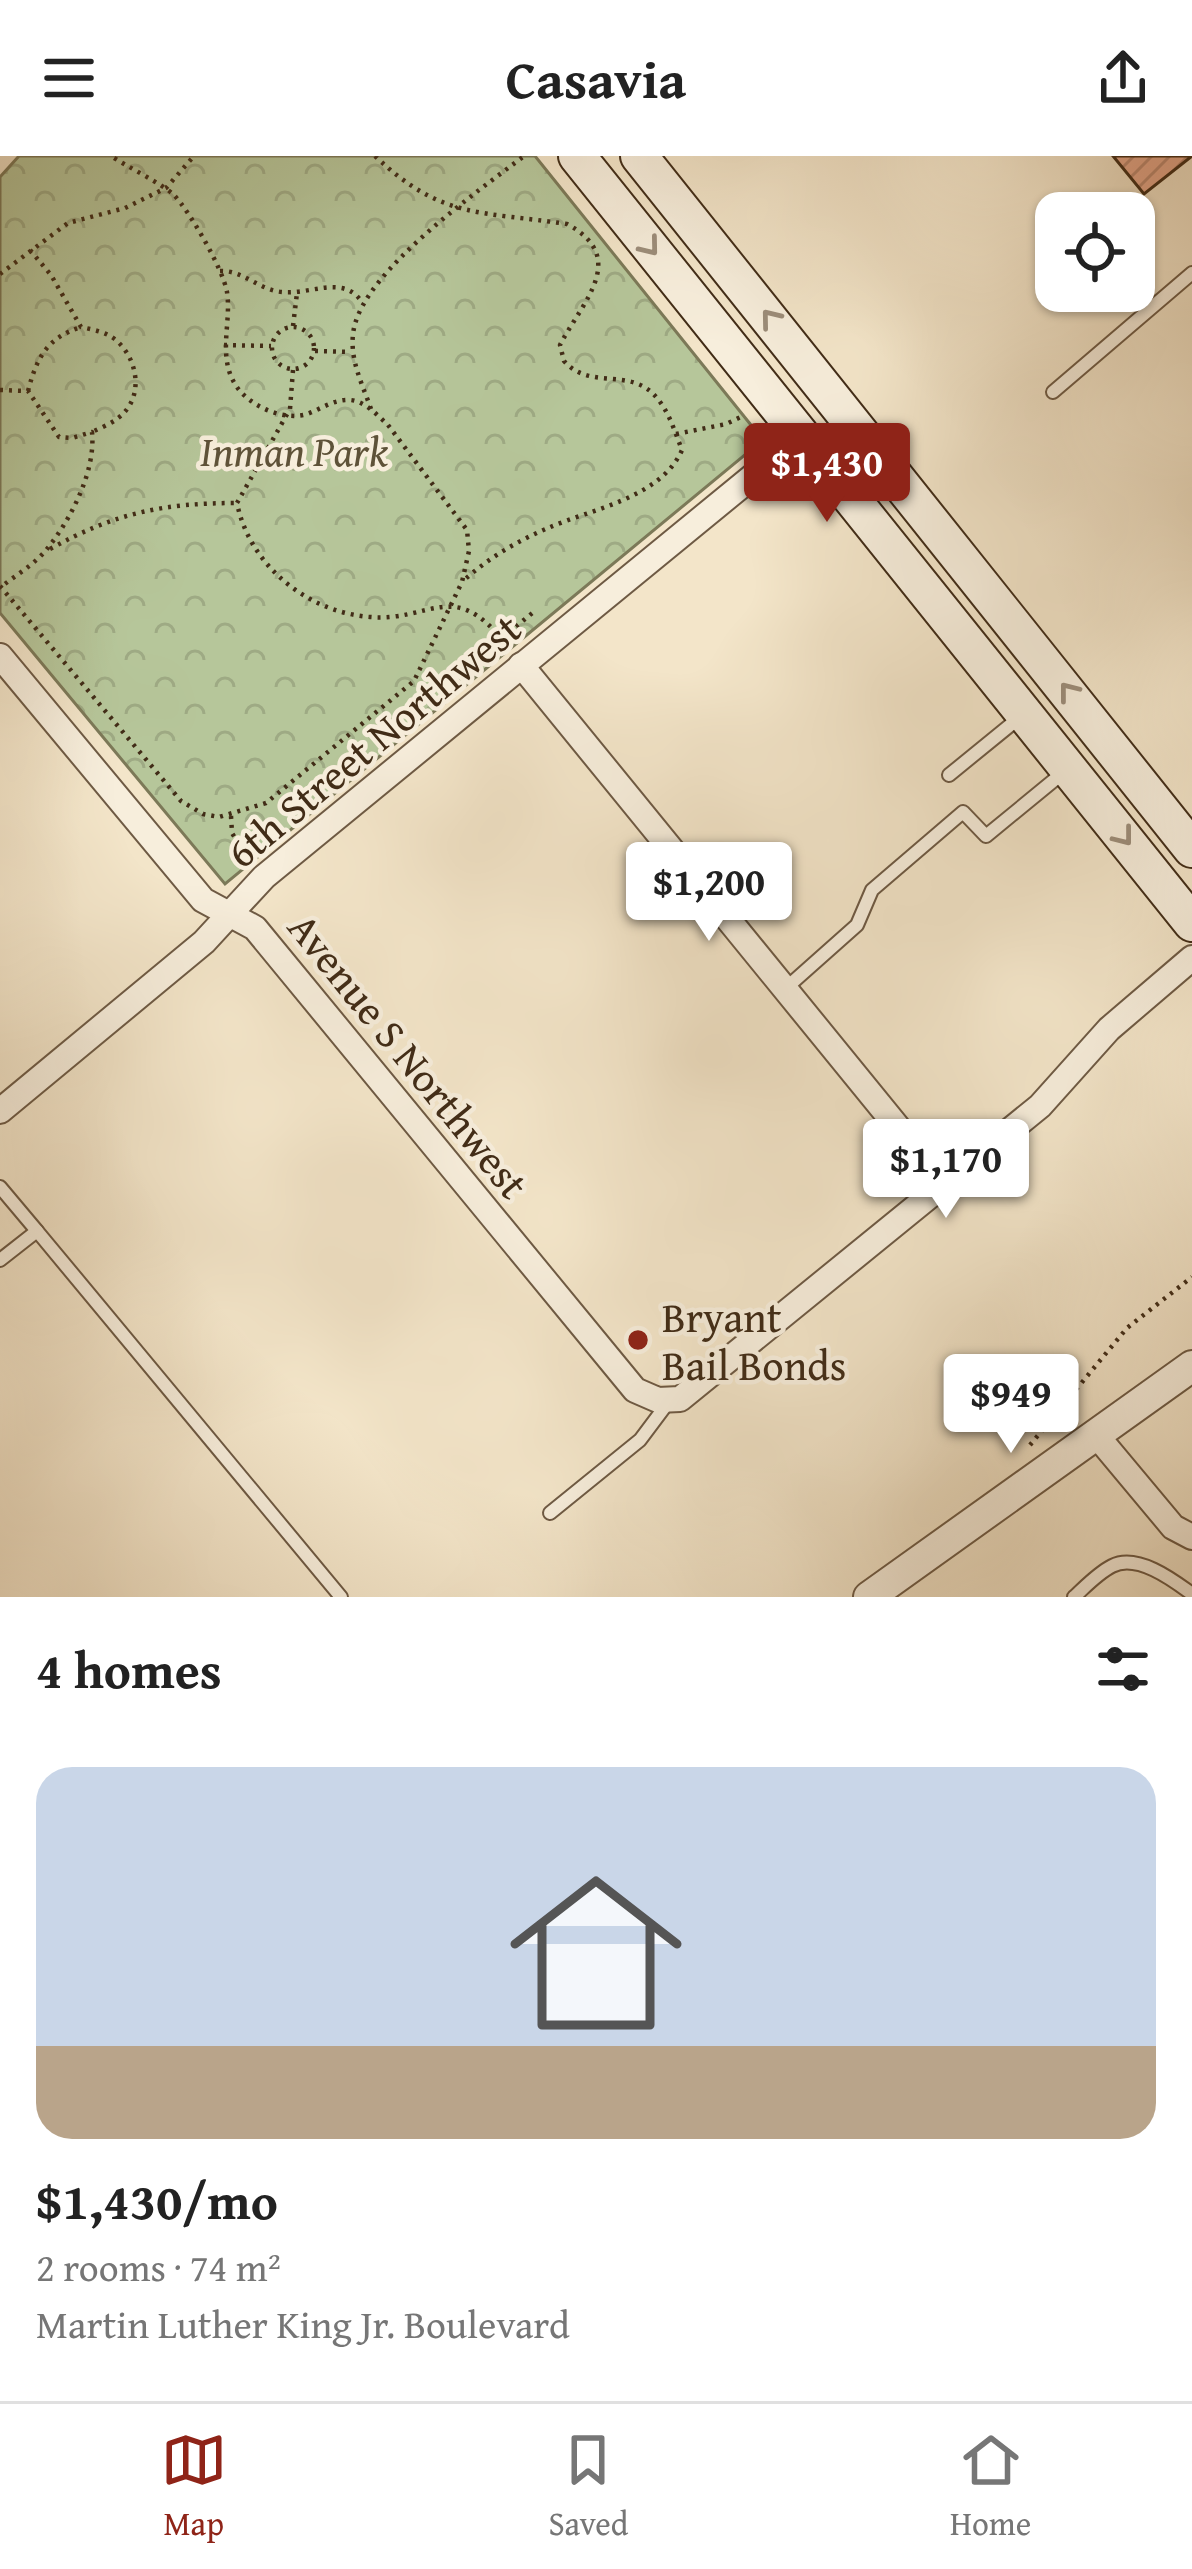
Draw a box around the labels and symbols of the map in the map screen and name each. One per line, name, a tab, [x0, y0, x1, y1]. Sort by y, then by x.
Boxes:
one-way arrow	[636, 234, 657, 256]
one-way arrow	[762, 310, 784, 332]
park label: Inman Park	[200, 420, 389, 481]
pin: $1,430	[729, 423, 925, 525]
street label: 6th Street Northwest	[212, 598, 534, 882]
one-way arrow	[1061, 683, 1082, 705]
one-way arrow	[1110, 823, 1131, 845]
pin: $1,200	[611, 842, 807, 944]
street label: Avenue S Northwest	[274, 899, 544, 1211]
pin: $1,170	[848, 1119, 1044, 1221]
place label: Bryant Bail Bonds	[662, 1286, 846, 1395]
marker: Bryant Bail Bonds	[625, 1327, 651, 1353]
pin: $949	[940, 1354, 1082, 1456]

